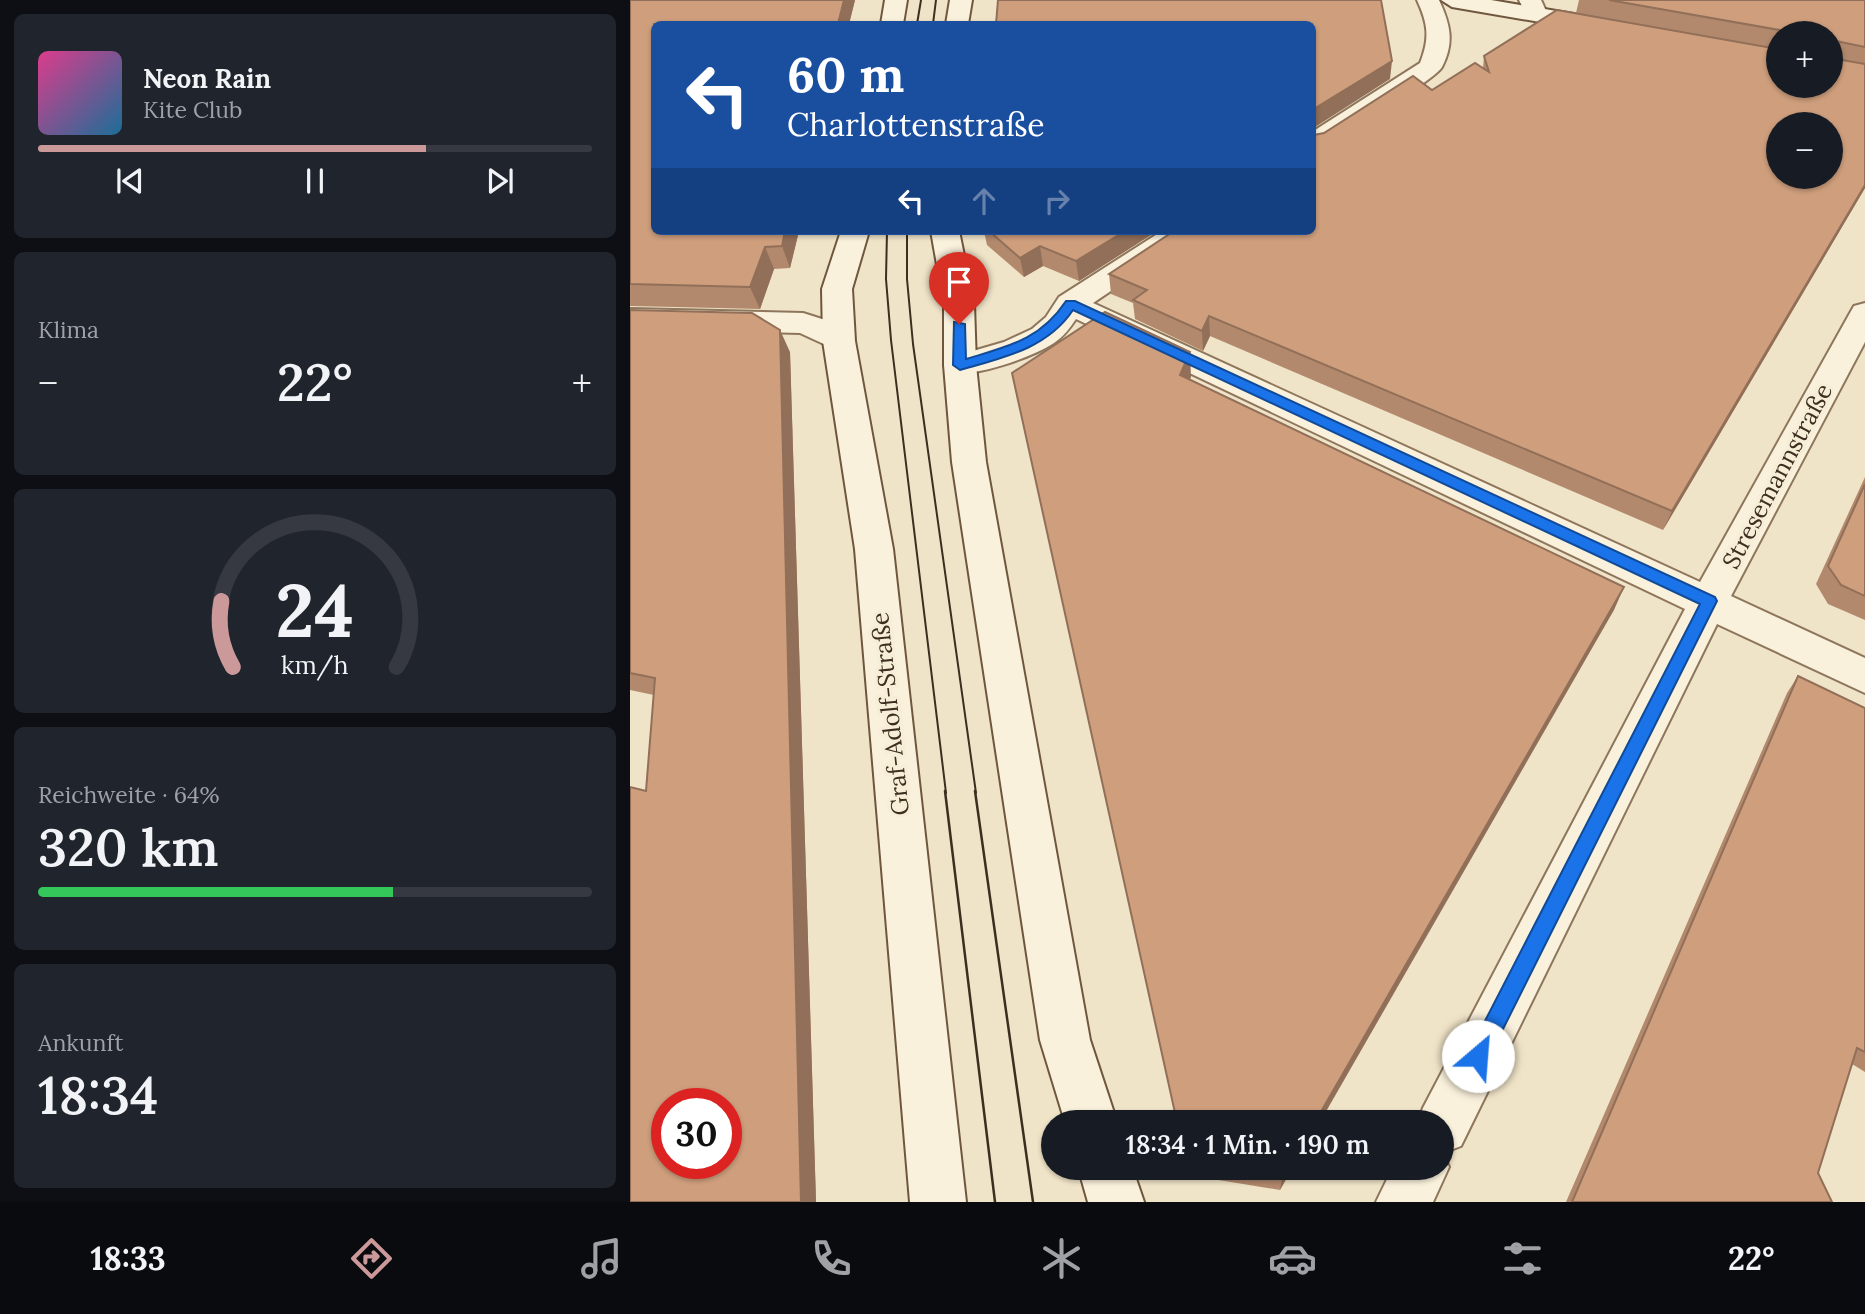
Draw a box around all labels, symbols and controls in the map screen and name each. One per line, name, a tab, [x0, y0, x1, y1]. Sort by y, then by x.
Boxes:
map controls	[1766, 21, 1843, 189]
button: +	[1766, 21, 1843, 98]
text: 60 m	[787, 43, 904, 105]
icon: left	[672, 49, 763, 140]
text: Neon Rain	[143, 62, 271, 95]
text: Kite Club	[143, 95, 242, 124]
text: Charlottenstraße	[787, 104, 1045, 145]
button: −	[1766, 112, 1843, 189]
icon: previous	[111, 162, 149, 200]
icon: pause	[296, 162, 334, 200]
icon: next	[481, 162, 519, 200]
icon: left	[892, 182, 930, 220]
icon: ahead	[965, 182, 1003, 220]
icon: right	[1038, 182, 1076, 220]
pin	[929, 252, 989, 324]
icon: arrive	[940, 263, 978, 301]
text: Klima	[38, 315, 99, 344]
text: 22°	[277, 349, 353, 415]
text: −	[38, 359, 58, 407]
text: +	[572, 359, 592, 407]
street label: Stresemannstraße	[1715, 378, 1839, 574]
text: 24	[276, 564, 354, 657]
street label: Graf-Adolf-Straße	[864, 611, 916, 817]
text: km/h	[281, 649, 349, 681]
text: Reichweite · 64%	[38, 780, 220, 809]
text: 320 km	[38, 814, 219, 880]
position arrow	[1441, 1019, 1515, 1093]
text: Ankunft	[38, 1028, 123, 1057]
text: 18:34	[38, 1062, 158, 1128]
speed limit sign: 30	[651, 1088, 742, 1179]
text: 18:34 · 1 Min. · 190 m	[1125, 1128, 1370, 1161]
icon: directions	[347, 1234, 396, 1283]
icon: music	[577, 1234, 626, 1283]
icon: phone	[807, 1234, 856, 1283]
icon: climate	[1037, 1234, 1086, 1283]
icon: car	[1268, 1234, 1317, 1283]
icon: filters	[1498, 1234, 1547, 1283]
text: 18:33	[91, 1238, 166, 1279]
text: 22°	[1728, 1238, 1774, 1279]

